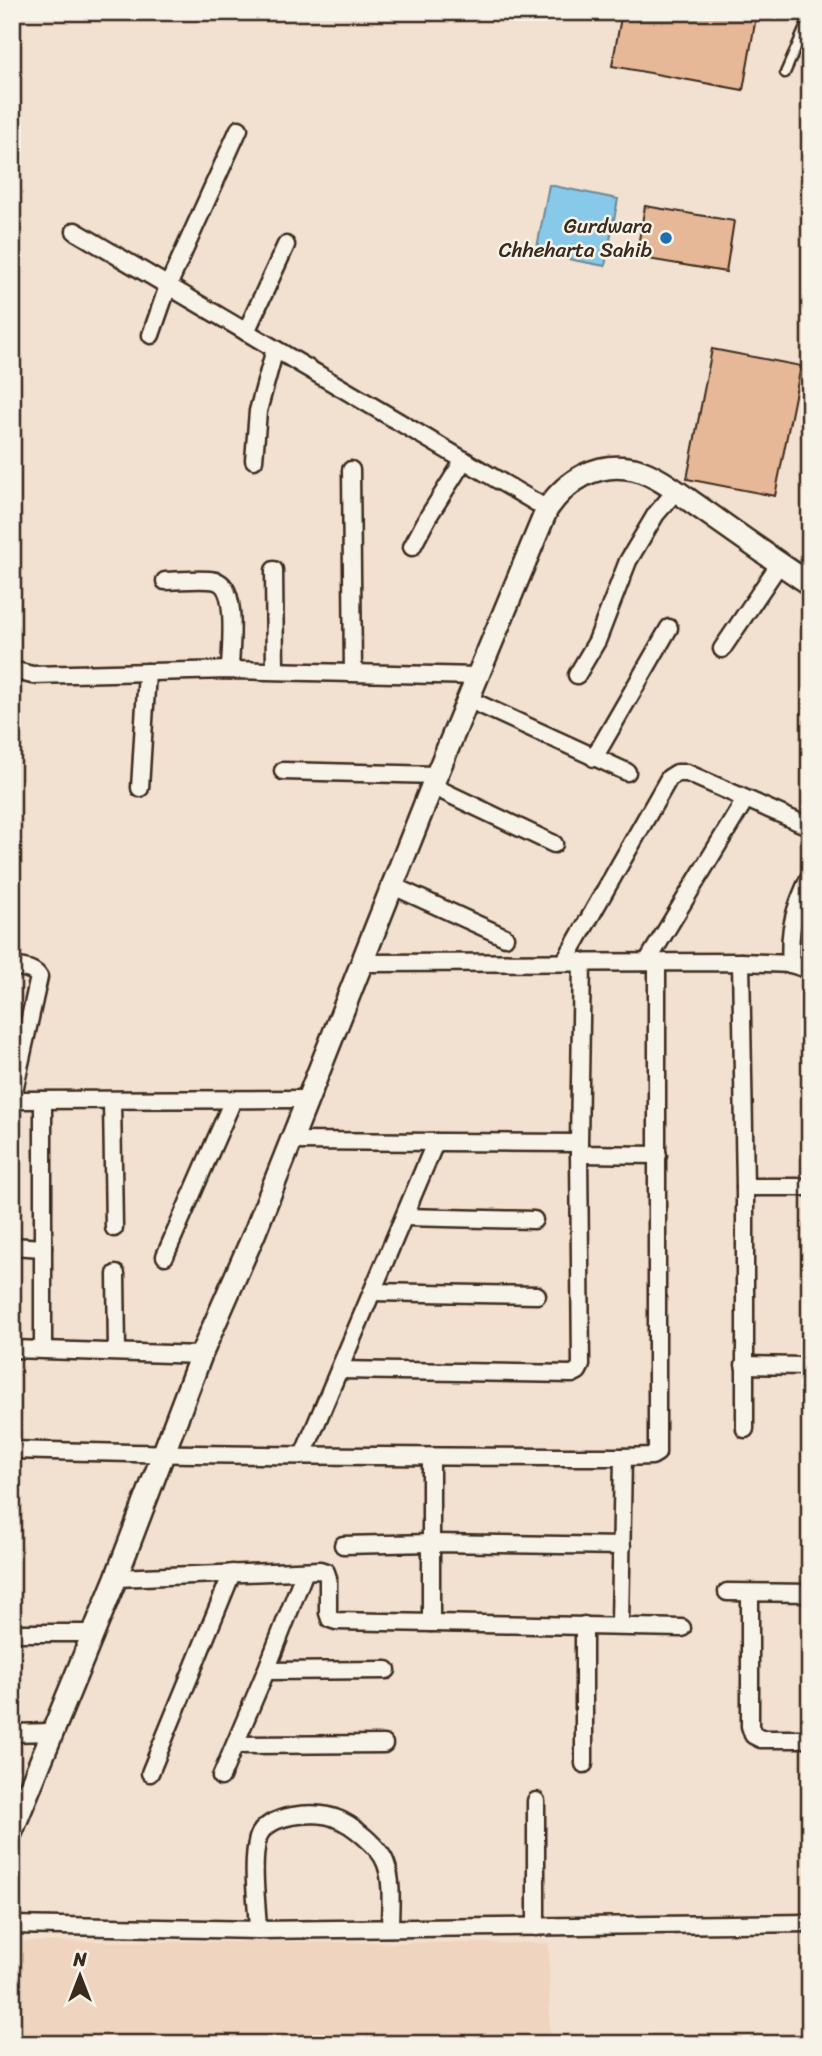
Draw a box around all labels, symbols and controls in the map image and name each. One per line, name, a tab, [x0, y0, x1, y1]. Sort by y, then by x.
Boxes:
place label: Gurdwara Chheharta Sahib	[499, 207, 652, 269]
marker: Gurdwara Chheharta Sahib	[658, 230, 674, 246]
north arrow	[46, 1940, 116, 2010]
text: N	[72, 1943, 87, 1976]

